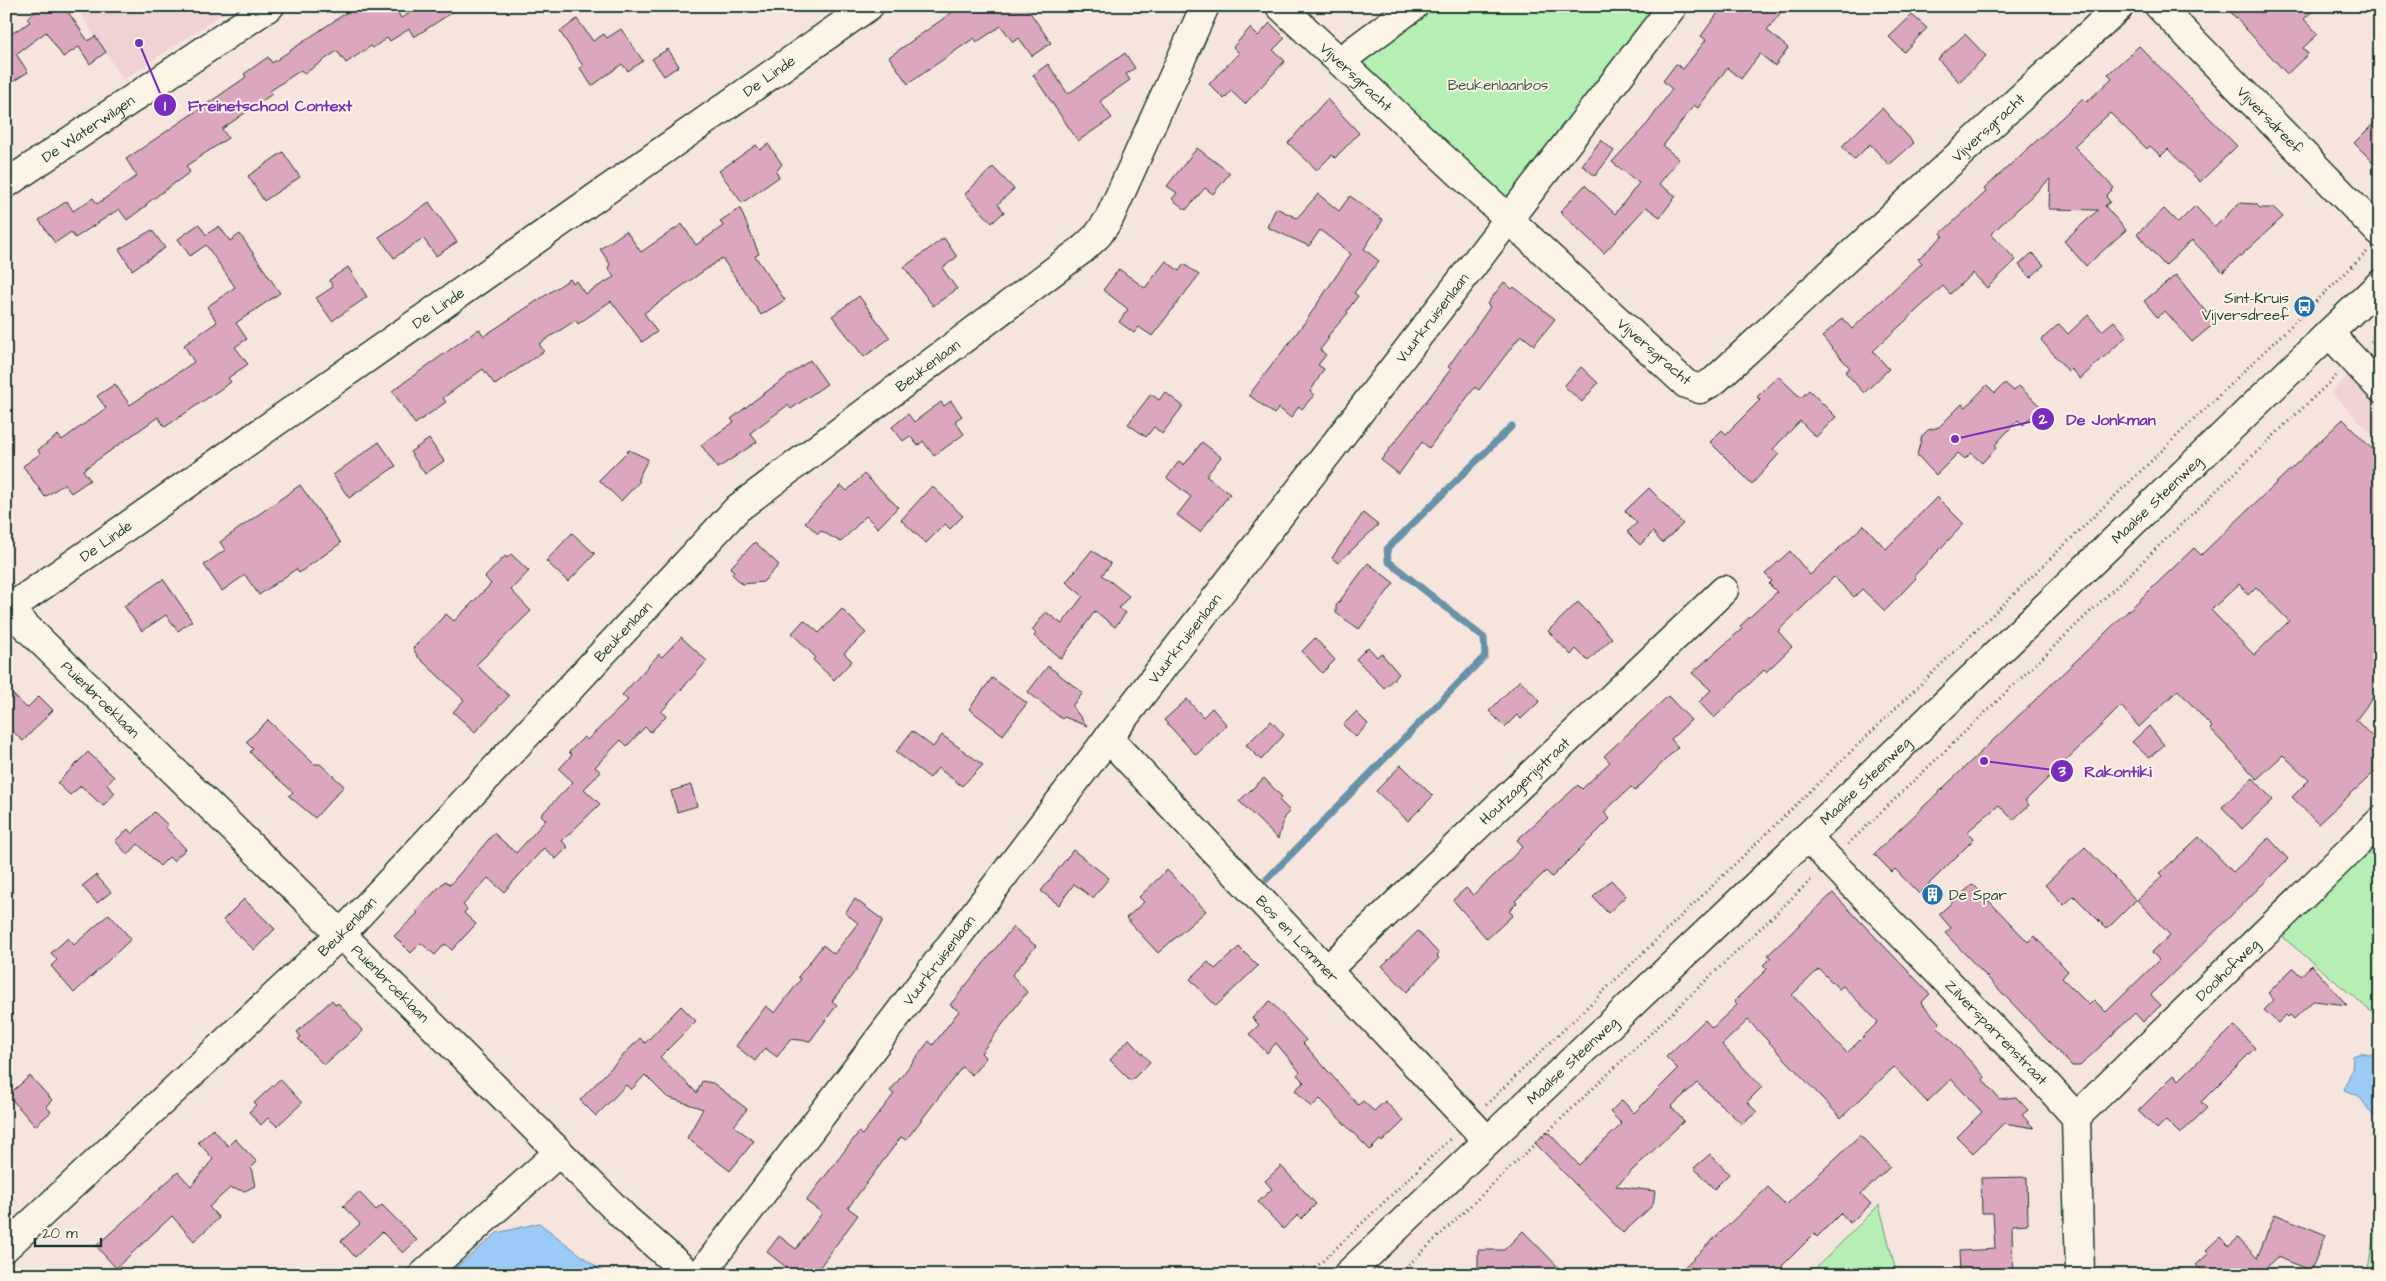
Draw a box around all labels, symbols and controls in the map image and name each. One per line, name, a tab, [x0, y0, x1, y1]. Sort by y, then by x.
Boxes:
street label: Vijversgracht	[1315, 38, 1397, 116]
street label: De Linde	[739, 50, 800, 102]
park label: Beukenlaanbos	[1448, 75, 1549, 96]
street label: Vijversdreef	[2232, 81, 2308, 159]
street label: De Waterwilgen	[37, 89, 139, 168]
street label: Vijversgracht	[1947, 89, 2029, 167]
callout: Freinetschool Context	[153, 90, 362, 121]
text: Freinetschool Context	[188, 95, 353, 117]
text: 1	[164, 96, 166, 117]
street label: Vuurkruisenlaan	[1391, 268, 1474, 367]
street label: De Linde	[408, 282, 469, 334]
place label: Sint-Kruis Vijversdreef	[2202, 288, 2289, 326]
bus stop icon: Sint-Kruis Vijversdreef	[2293, 295, 2317, 319]
street label: Vijversgracht	[1611, 314, 1696, 391]
street label: Beukenlaan	[891, 334, 965, 397]
callout: De Jonkman	[2031, 403, 2165, 434]
text: 2	[2038, 409, 2048, 430]
text: De Jonkman	[2066, 409, 2156, 431]
street label: Maalse Steenweg	[2106, 450, 2208, 549]
street label: De Linde	[75, 515, 136, 567]
street label: Vuurkruisenlaan	[1143, 589, 1227, 688]
street label: Beukenlaan	[589, 596, 657, 667]
street label: Puienbroeklaan	[56, 656, 145, 743]
street label: Houtzagerijstraat	[1475, 732, 1575, 829]
street label: Maalse Steenweg	[1815, 732, 1916, 830]
callout: Rakontiki	[2049, 755, 2162, 786]
text: 3	[2057, 761, 2066, 782]
text: Rakontiki	[2084, 761, 2152, 783]
building icon: De Spar	[1921, 883, 1945, 907]
place label: De Spar	[1949, 885, 2007, 906]
street label: Bos en Lommer	[1251, 891, 1344, 987]
street label: Beukenlaan	[313, 892, 382, 961]
street label: Vuurkruisenlaan	[898, 910, 980, 1010]
street label: Doolhofweg	[2191, 934, 2265, 1006]
street label: Puienbroeklaan	[347, 940, 435, 1028]
street label: Zilversparrenstraat	[1940, 975, 2053, 1090]
street label: Maalse Steenweg	[1522, 1012, 1624, 1109]
scale bar	[35, 1216, 101, 1248]
text: 20 m	[42, 1223, 78, 1244]

